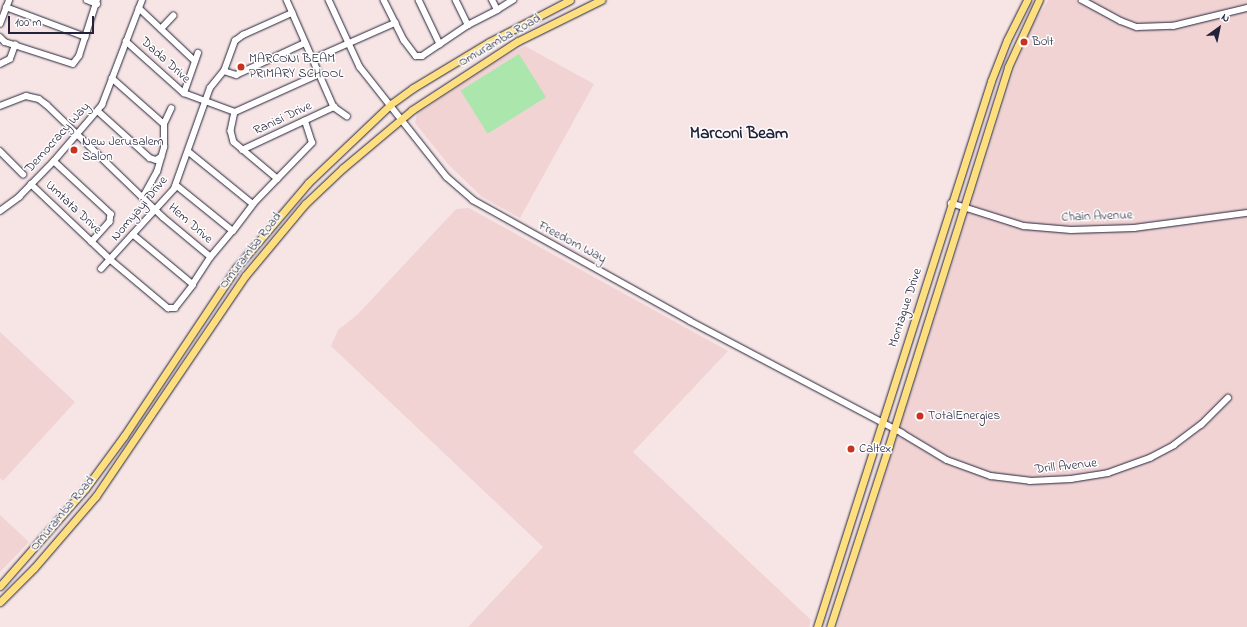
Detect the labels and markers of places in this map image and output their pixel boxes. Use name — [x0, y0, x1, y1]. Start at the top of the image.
place label: Bolt — [1032, 34, 1054, 50]
marker: Bolt — [1019, 37, 1029, 47]
place label: MARCONI BEAM PRIMARY SCHOOL — [249, 52, 343, 83]
marker: MARCONI BEAM PRIMARY SCHOOL — [236, 62, 246, 72]
place label: New Jerusalem Salon — [82, 135, 164, 166]
marker: New Jerusalem Salon — [69, 145, 79, 155]
place label: TotalEnergies — [928, 408, 1000, 424]
marker: TotalEnergies — [915, 411, 925, 421]
place label: Caltex — [859, 441, 891, 457]
marker: Caltex — [846, 444, 856, 454]

